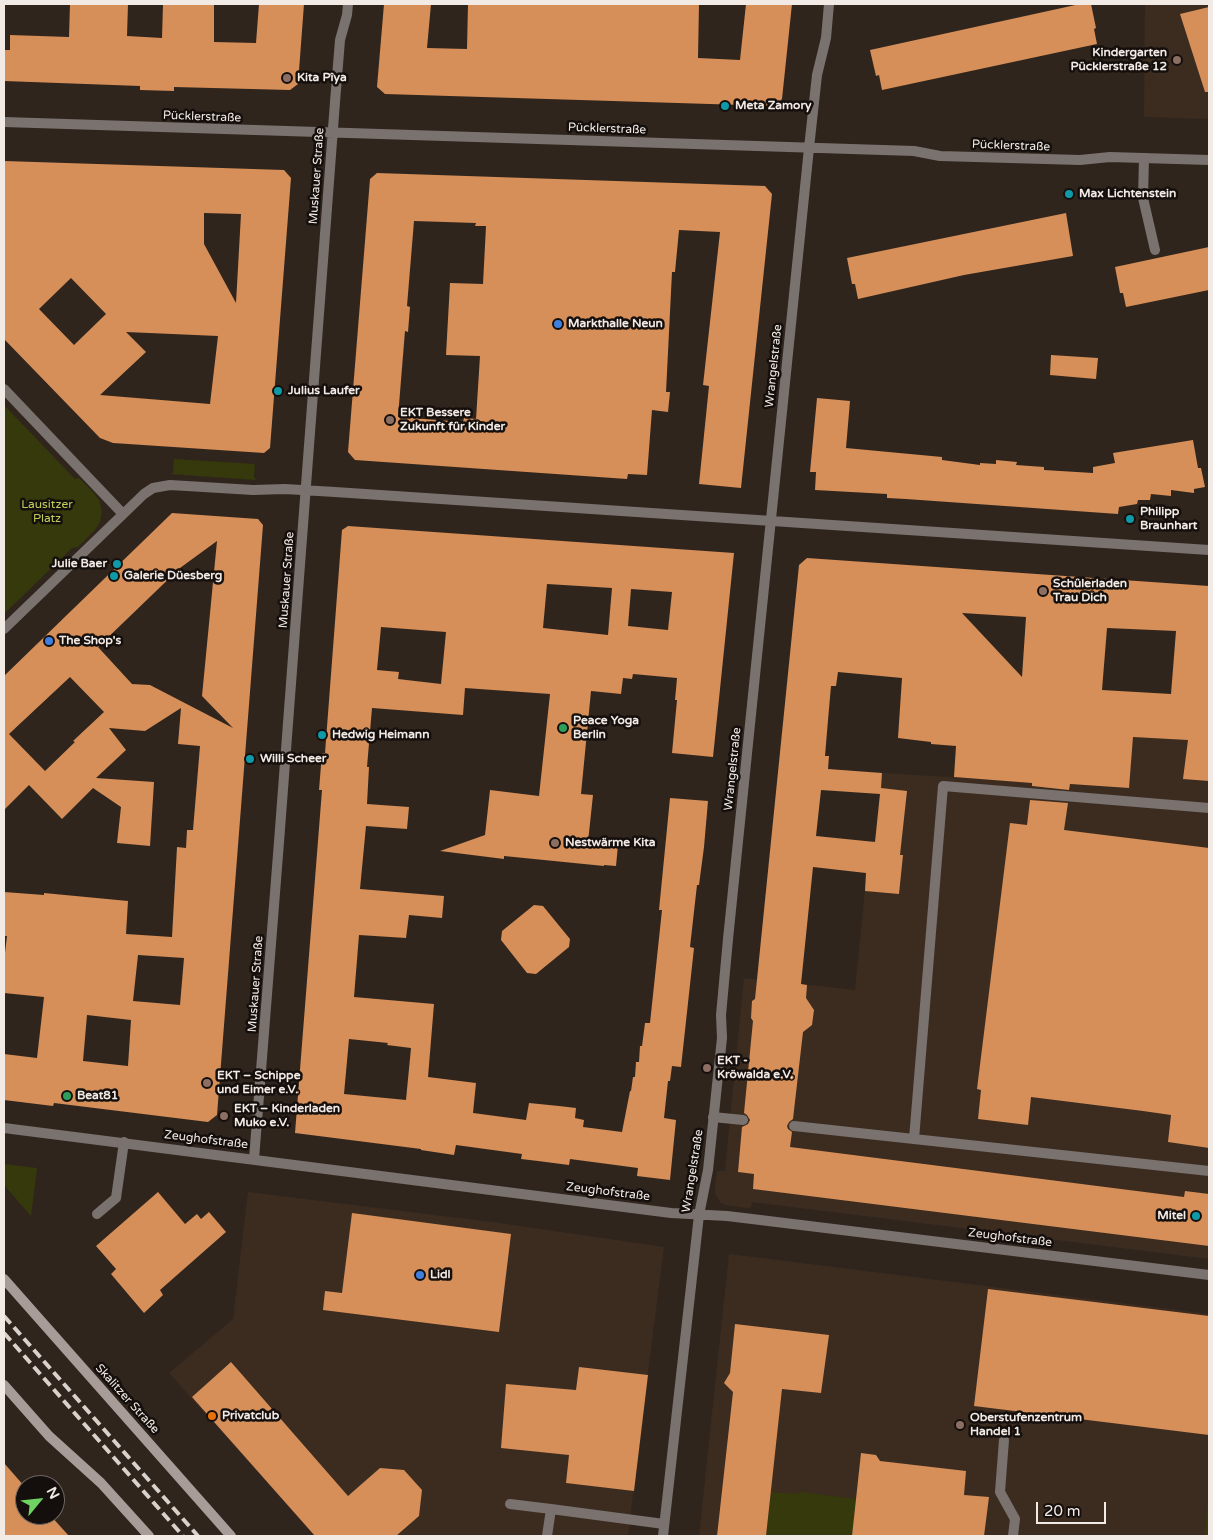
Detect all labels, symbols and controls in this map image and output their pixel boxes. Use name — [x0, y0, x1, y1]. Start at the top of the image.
place label: Kindergarten Pücklerstraße 12 — [1070, 46, 1167, 74]
marker: Kindergarten Pücklerstraße 12 — [1171, 54, 1183, 66]
place label: Kita Pîya — [297, 71, 347, 85]
marker: Kita Pîya — [281, 72, 293, 84]
place label: Meta Zamory — [735, 99, 811, 113]
marker: Meta Zamory — [719, 100, 731, 112]
street label: Pücklerstraße — [163, 108, 241, 126]
street label: Pücklerstraße — [568, 120, 646, 138]
street label: Muskauer Straße — [306, 127, 328, 225]
street label: Pücklerstraße — [972, 137, 1050, 155]
place label: Max Lichtenstein — [1079, 187, 1176, 201]
marker: Max Lichtenstein — [1063, 188, 1075, 200]
place label: Markthalle Neun — [568, 317, 663, 331]
marker: Markthalle Neun — [552, 318, 564, 330]
street label: Wrangelstraße — [762, 324, 786, 408]
place label: Julius Laufer — [288, 384, 360, 398]
marker: Julius Laufer — [272, 385, 284, 397]
place label: EKT Bessere Zukunft für Kinder — [400, 406, 505, 434]
marker: EKT Bessere Zukunft für Kinder — [384, 414, 396, 426]
park label: Lausitzer Platz — [21, 498, 73, 526]
place label: Philipp Braunhart — [1140, 505, 1197, 533]
marker: Philipp Braunhart — [1124, 513, 1136, 525]
street label: Muskauer Straße — [276, 531, 298, 629]
place label: Julie Baer — [52, 557, 107, 571]
marker: Julie Baer — [111, 558, 123, 570]
place label: Galerie Düesberg — [124, 569, 222, 583]
marker: Galerie Düesberg — [108, 570, 120, 582]
place label: Schülerladen Trau Dich — [1053, 577, 1127, 605]
marker: Schülerladen Trau Dich — [1037, 585, 1049, 597]
place label: The Shop's — [59, 634, 121, 648]
marker: The Shop's — [43, 635, 55, 647]
place label: Peace Yoga Berlin — [573, 714, 639, 742]
marker: Peace Yoga Berlin — [557, 722, 569, 734]
street label: Wrangelstraße — [721, 727, 745, 811]
place label: Hedwig Heimann — [332, 728, 429, 742]
marker: Hedwig Heimann — [316, 729, 328, 741]
place label: Willi Scheer — [260, 752, 326, 766]
marker: Willi Scheer — [244, 753, 256, 765]
place label: Nestwärme Kita — [565, 836, 656, 850]
marker: Nestwärme Kita — [549, 837, 561, 849]
street label: Muskauer Straße — [245, 935, 267, 1033]
place label: EKT - Kröwalda e.V. — [717, 1054, 793, 1082]
marker: EKT - Kröwalda e.V. — [701, 1062, 713, 1074]
place label: EKT – Schippe und Eimer e.V. — [217, 1069, 300, 1097]
marker: EKT – Schippe und Eimer e.V. — [201, 1077, 213, 1089]
place label: Beat81 — [77, 1089, 118, 1103]
marker: Beat81 — [61, 1090, 73, 1102]
place label: EKT – Kinderladen Muko e.V. — [234, 1102, 340, 1130]
marker: EKT – Kinderladen Muko e.V. — [218, 1110, 230, 1122]
street label: Zeughofstraße — [163, 1128, 249, 1152]
street label: Wrangelstraße — [679, 1128, 707, 1214]
street label: Zeughofstraße — [565, 1180, 651, 1204]
place label: Mitel — [1157, 1209, 1186, 1223]
marker: Mitel — [1190, 1210, 1202, 1222]
street label: Zeughofstraße — [967, 1226, 1053, 1250]
place label: Lidl — [430, 1268, 450, 1282]
marker: Lidl — [414, 1269, 426, 1281]
street label: Skalitzer Straße — [92, 1361, 162, 1437]
place label: Privatclub — [222, 1409, 279, 1423]
marker: Privatclub — [206, 1410, 218, 1422]
place label: Oberstufenzentrum Handel 1 — [970, 1411, 1082, 1439]
marker: Oberstufenzentrum Handel 1 — [954, 1419, 966, 1431]
north arrow — [15, 1475, 65, 1525]
text: N — [43, 1484, 63, 1502]
scale bar — [1038, 1492, 1108, 1524]
text: 20 m — [1044, 1502, 1081, 1520]

